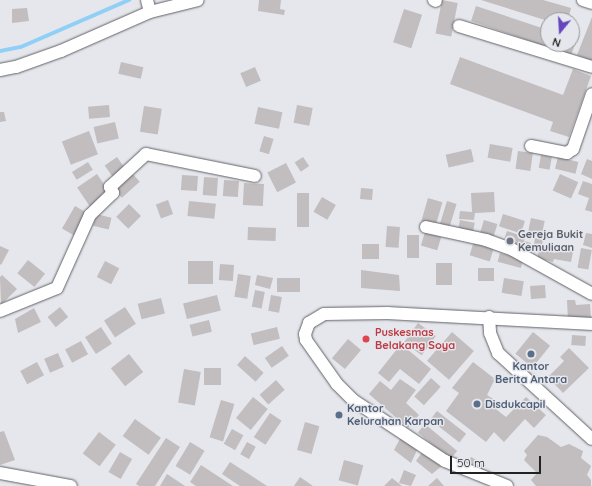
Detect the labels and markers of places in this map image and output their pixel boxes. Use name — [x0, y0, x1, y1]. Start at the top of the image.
place label: Gereja Bukit Kemuliaan — [518, 228, 583, 254]
marker: Gereja Bukit Kemuliaan — [505, 236, 515, 246]
place label: Puskesmas Belakang Soya — [375, 326, 455, 352]
marker: Puskesmas Belakang Soya — [360, 333, 372, 345]
marker: Kantor Berita Antara — [526, 349, 536, 359]
place label: Kantor Berita Antara — [495, 360, 567, 386]
place label: Disdukcapil — [485, 397, 545, 411]
marker: Disdukcapil — [472, 399, 482, 409]
place label: Kantor Kelurahan Karpan — [347, 402, 444, 428]
marker: Kantor Kelurahan Karpan — [334, 410, 344, 420]

